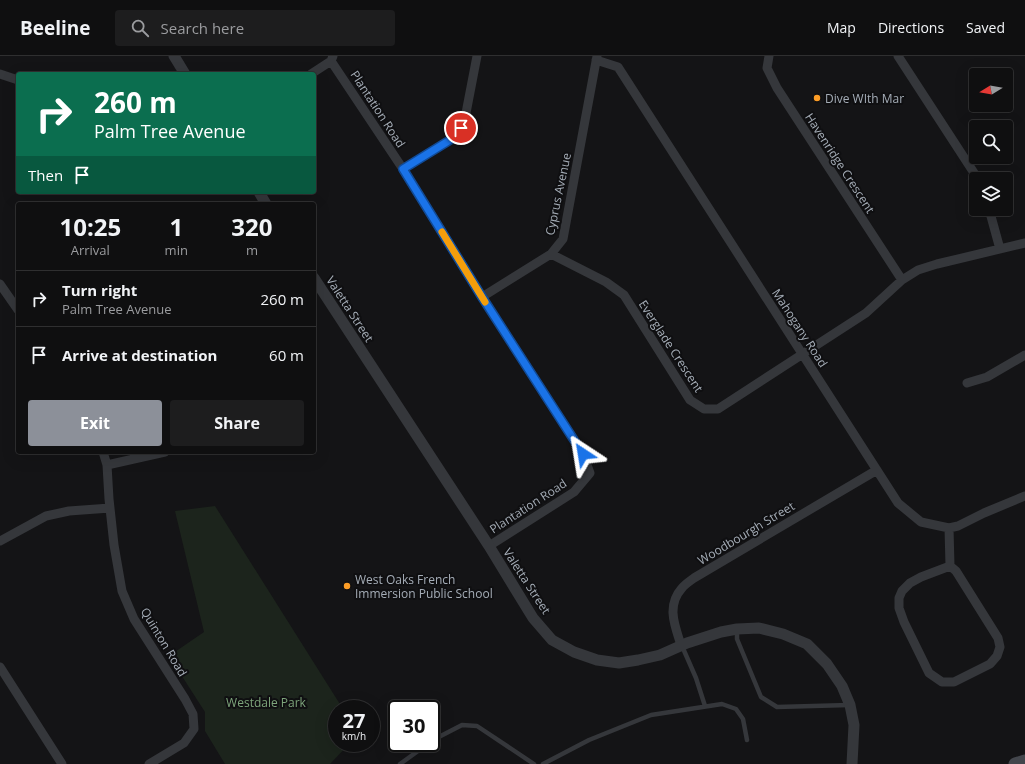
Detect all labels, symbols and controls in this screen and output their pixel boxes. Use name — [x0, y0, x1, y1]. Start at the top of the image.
search box — [115, 10, 395, 46]
text: Beeline — [20, 15, 91, 41]
icon: search — [129, 17, 151, 39]
text: Search here — [161, 18, 244, 38]
text: Map — [827, 18, 856, 37]
text: Directions — [878, 18, 944, 37]
text: Saved — [966, 18, 1005, 37]
street label: Plantation Road — [347, 67, 409, 151]
north arrow — [969, 68, 1013, 112]
map controls — [969, 68, 1013, 216]
text: 260 m — [94, 83, 177, 121]
icon: right — [28, 88, 80, 140]
place label: Dive WIth Mar — [825, 90, 904, 107]
marker: Dive WIth Mar — [812, 93, 822, 103]
street label: Havenridge Crescent — [801, 110, 879, 216]
pin — [444, 111, 478, 145]
icon: arrive — [450, 117, 472, 139]
text: Palm Tree Avenue — [94, 119, 246, 143]
button: search — [969, 120, 1013, 164]
street label: Cyprus Avenue — [541, 151, 575, 237]
icon: arrive — [71, 164, 93, 186]
text: Then — [28, 165, 63, 185]
button: layers — [969, 172, 1013, 216]
text: 10:25 — [59, 210, 121, 243]
text: 1 — [169, 210, 183, 243]
text: 320 — [231, 210, 273, 243]
text: Arrival — [71, 241, 110, 259]
text: min — [165, 241, 188, 259]
text: m — [246, 241, 258, 259]
street label: Valetta Street — [322, 273, 378, 345]
text: Turn right — [62, 280, 137, 300]
street label: Mahogany Road — [768, 285, 832, 371]
icon: right — [28, 288, 50, 310]
text: 260 m — [260, 289, 304, 309]
street label: Everglade Crescent — [635, 297, 707, 395]
text: Palm Tree Avenue — [62, 300, 171, 318]
icon: arrive — [28, 344, 50, 366]
text: Arrive at destination — [62, 345, 217, 365]
text: 60 m — [269, 345, 304, 365]
button: Exit — [28, 400, 162, 446]
button: Share — [170, 400, 304, 446]
position arrow — [562, 433, 604, 475]
street label: Plantation Road — [486, 475, 570, 537]
street label: Woodbourgh Street — [694, 497, 798, 569]
street label: Valetta Street — [499, 545, 555, 617]
place label: West Oaks French Immersion Public School — [355, 571, 493, 602]
marker: West Oaks French Immersion Public School — [342, 581, 352, 591]
street label: Quinton Road — [137, 604, 191, 680]
park label: Westdale Park — [226, 694, 307, 711]
speed limit sign: 30 — [388, 700, 440, 752]
text: 27 — [343, 707, 365, 734]
text: km/h — [342, 729, 366, 743]

